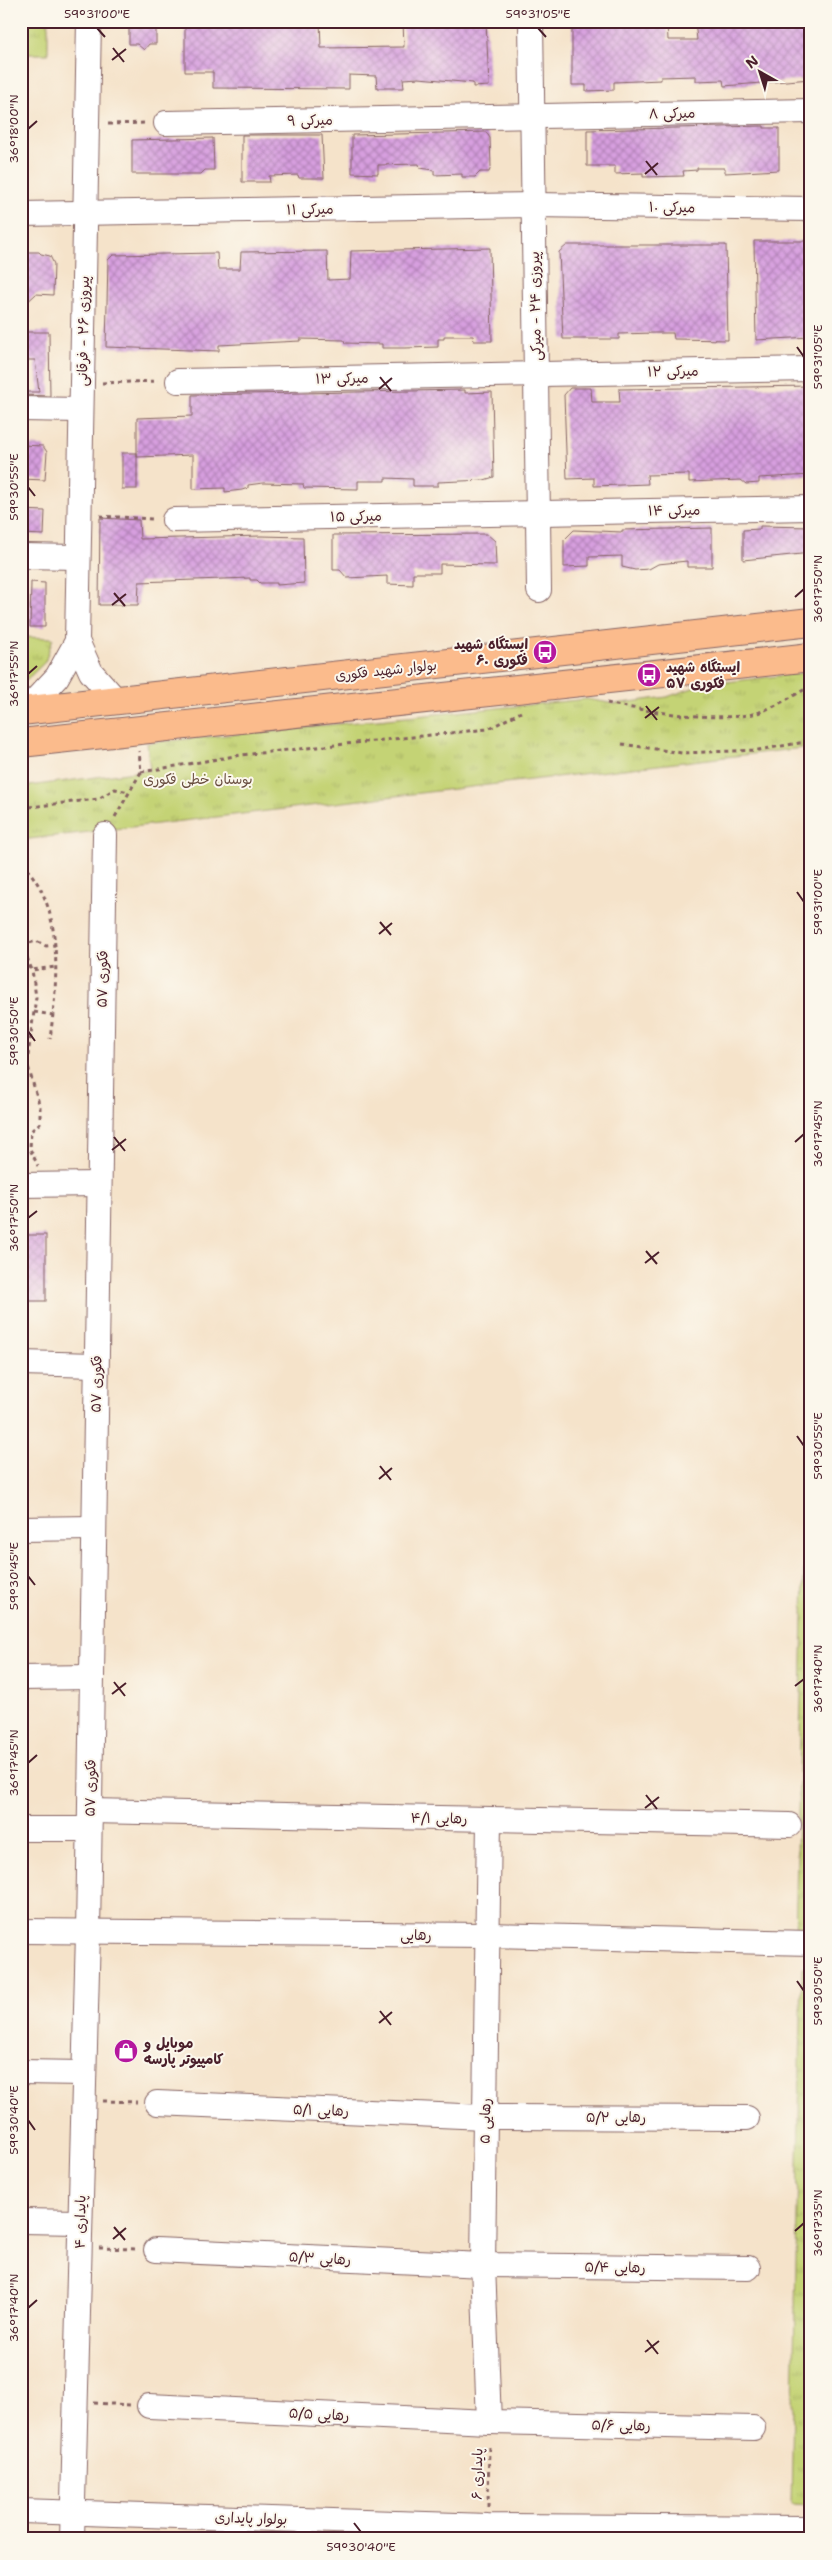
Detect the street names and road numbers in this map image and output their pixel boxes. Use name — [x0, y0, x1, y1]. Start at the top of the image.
street label: میرکی ۸ — [649, 104, 695, 122]
street label: میرکی ۹ — [287, 111, 333, 129]
street label: میرکی ۱۰ — [649, 198, 695, 216]
street label: میرکی ۱۱ — [286, 200, 334, 218]
street label: پیروزی ۲۴ - میرکی — [525, 251, 546, 361]
street label: پیروزی ۲۶ - فرقانی — [73, 276, 94, 386]
street label: میرکی ۱۲ — [647, 362, 699, 380]
street label: میرکی ۱۳ — [315, 369, 369, 387]
street label: میرکی ۱۴ — [648, 501, 700, 519]
street label: میرکی ۱۵ — [330, 507, 382, 525]
street label: بولوار شهید فکوری — [334, 656, 438, 685]
street label: فکوری ۵۷ — [92, 950, 112, 1008]
street label: فکوری ۵۷ — [86, 1355, 106, 1413]
street label: فکوری ۵۷ — [80, 1759, 100, 1817]
street label: رهایی ۴/۱ — [410, 1809, 468, 1827]
street label: رهایی — [400, 1926, 432, 1944]
street label: رهایی ۵ — [476, 2098, 494, 2144]
street label: رهایی ۵/۱ — [293, 2100, 349, 2120]
street label: رهایی ۵/۲ — [586, 2108, 646, 2126]
street label: پایداری ۴ — [71, 2195, 90, 2249]
street label: رهایی ۵/۳ — [288, 2247, 352, 2269]
street label: رهایی ۵/۴ — [584, 2257, 646, 2277]
street label: رهایی ۵/۵ — [288, 2403, 350, 2425]
street label: رهایی ۵/۶ — [591, 2415, 651, 2435]
street label: پایداری ۶ — [468, 2448, 487, 2500]
street label: بولوار پایداری — [214, 2508, 288, 2529]

